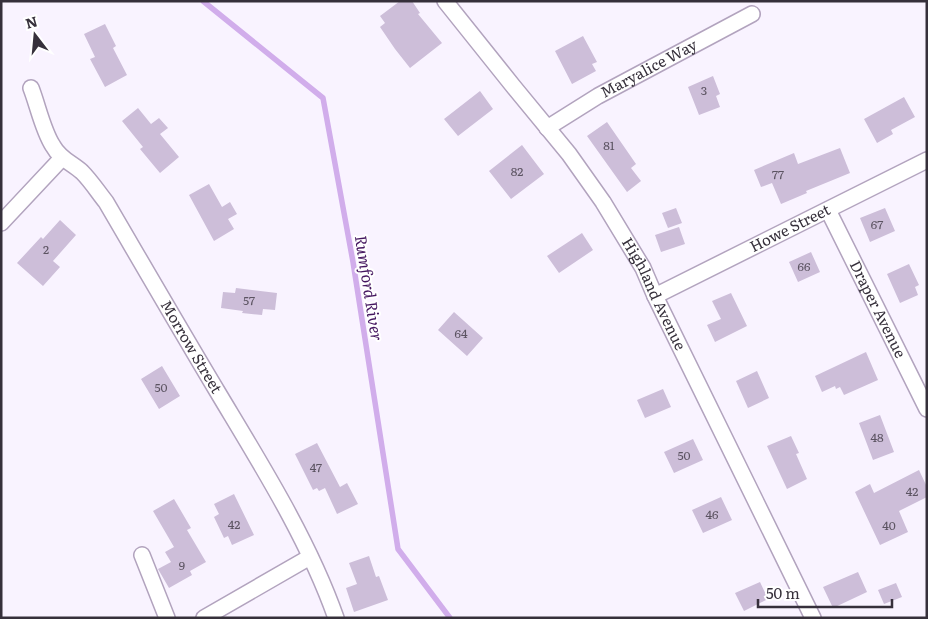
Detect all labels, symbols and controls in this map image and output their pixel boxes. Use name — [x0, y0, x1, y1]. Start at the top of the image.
north arrow — [10, 10, 60, 60]
text: N — [23, 10, 40, 33]
street label: Maryalice Way — [596, 32, 701, 103]
house number: 3 — [701, 81, 707, 99]
house number: 81 — [603, 136, 615, 154]
house number: 82 — [511, 162, 523, 180]
house number: 77 — [772, 165, 784, 183]
street label: Howe Street — [745, 197, 834, 257]
house number: 67 — [871, 215, 883, 233]
street label: Highland Avenue — [617, 232, 693, 354]
water label: Rumford River — [350, 233, 390, 342]
house number: 2 — [43, 240, 49, 258]
street label: Draper Avenue — [845, 256, 913, 362]
house number: 66 — [798, 257, 811, 275]
house number: 57 — [243, 291, 255, 309]
street label: Morrow Street — [156, 295, 229, 397]
house number: 64 — [454, 324, 468, 342]
house number: 50 — [154, 378, 168, 396]
house number: 48 — [870, 428, 884, 446]
house number: 50 — [677, 446, 691, 464]
house number: 47 — [310, 458, 322, 476]
house number: 42 — [906, 482, 918, 500]
house number: 46 — [705, 505, 719, 523]
house number: 42 — [228, 515, 240, 533]
house number: 40 — [882, 516, 896, 534]
house number: 9 — [179, 556, 185, 574]
scale bar — [758, 576, 892, 608]
text: 50 m — [766, 581, 800, 604]

